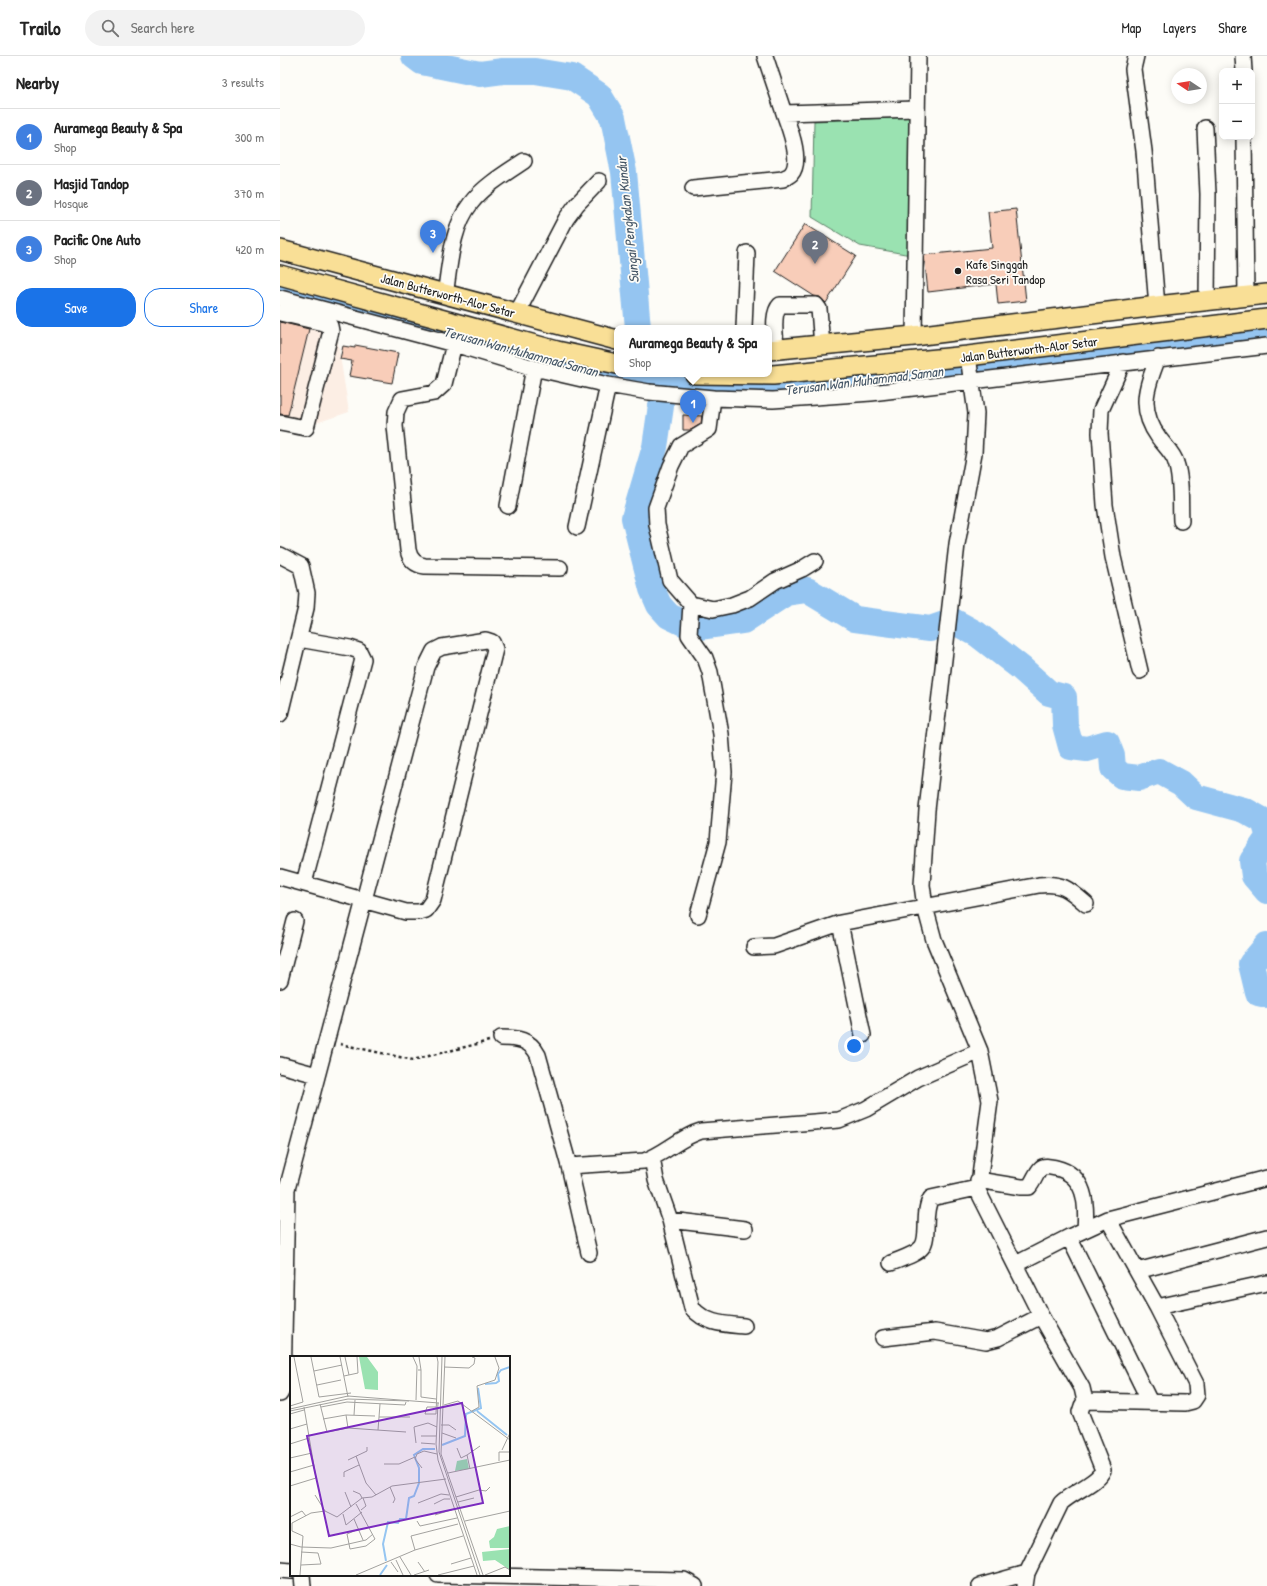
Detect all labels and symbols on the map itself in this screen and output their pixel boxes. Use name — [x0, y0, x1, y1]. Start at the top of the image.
north arrow — [1171, 68, 1207, 104]
water label: Sungai Pengkalan Kundur — [611, 154, 644, 284]
pin: 3 — [420, 220, 446, 253]
pin: 2 — [802, 231, 828, 264]
place label: Kafe Singgah Rasa Seri Tandop — [966, 255, 1046, 288]
marker: Kafe Singgah Rasa Seri Tandop — [953, 266, 963, 276]
street label: Jalan Butterworth-Alor Setar — [379, 268, 517, 322]
water label: Terusan Wan Muhammad Saman — [442, 321, 602, 381]
street label: Jalan Butterworth-Alor Setar — [959, 332, 1099, 366]
water label: Terusan Wan Muhammad Saman — [784, 361, 946, 399]
pin: 1 — [680, 390, 706, 423]
your location — [844, 1036, 864, 1056]
inset map — [290, 1356, 510, 1576]

